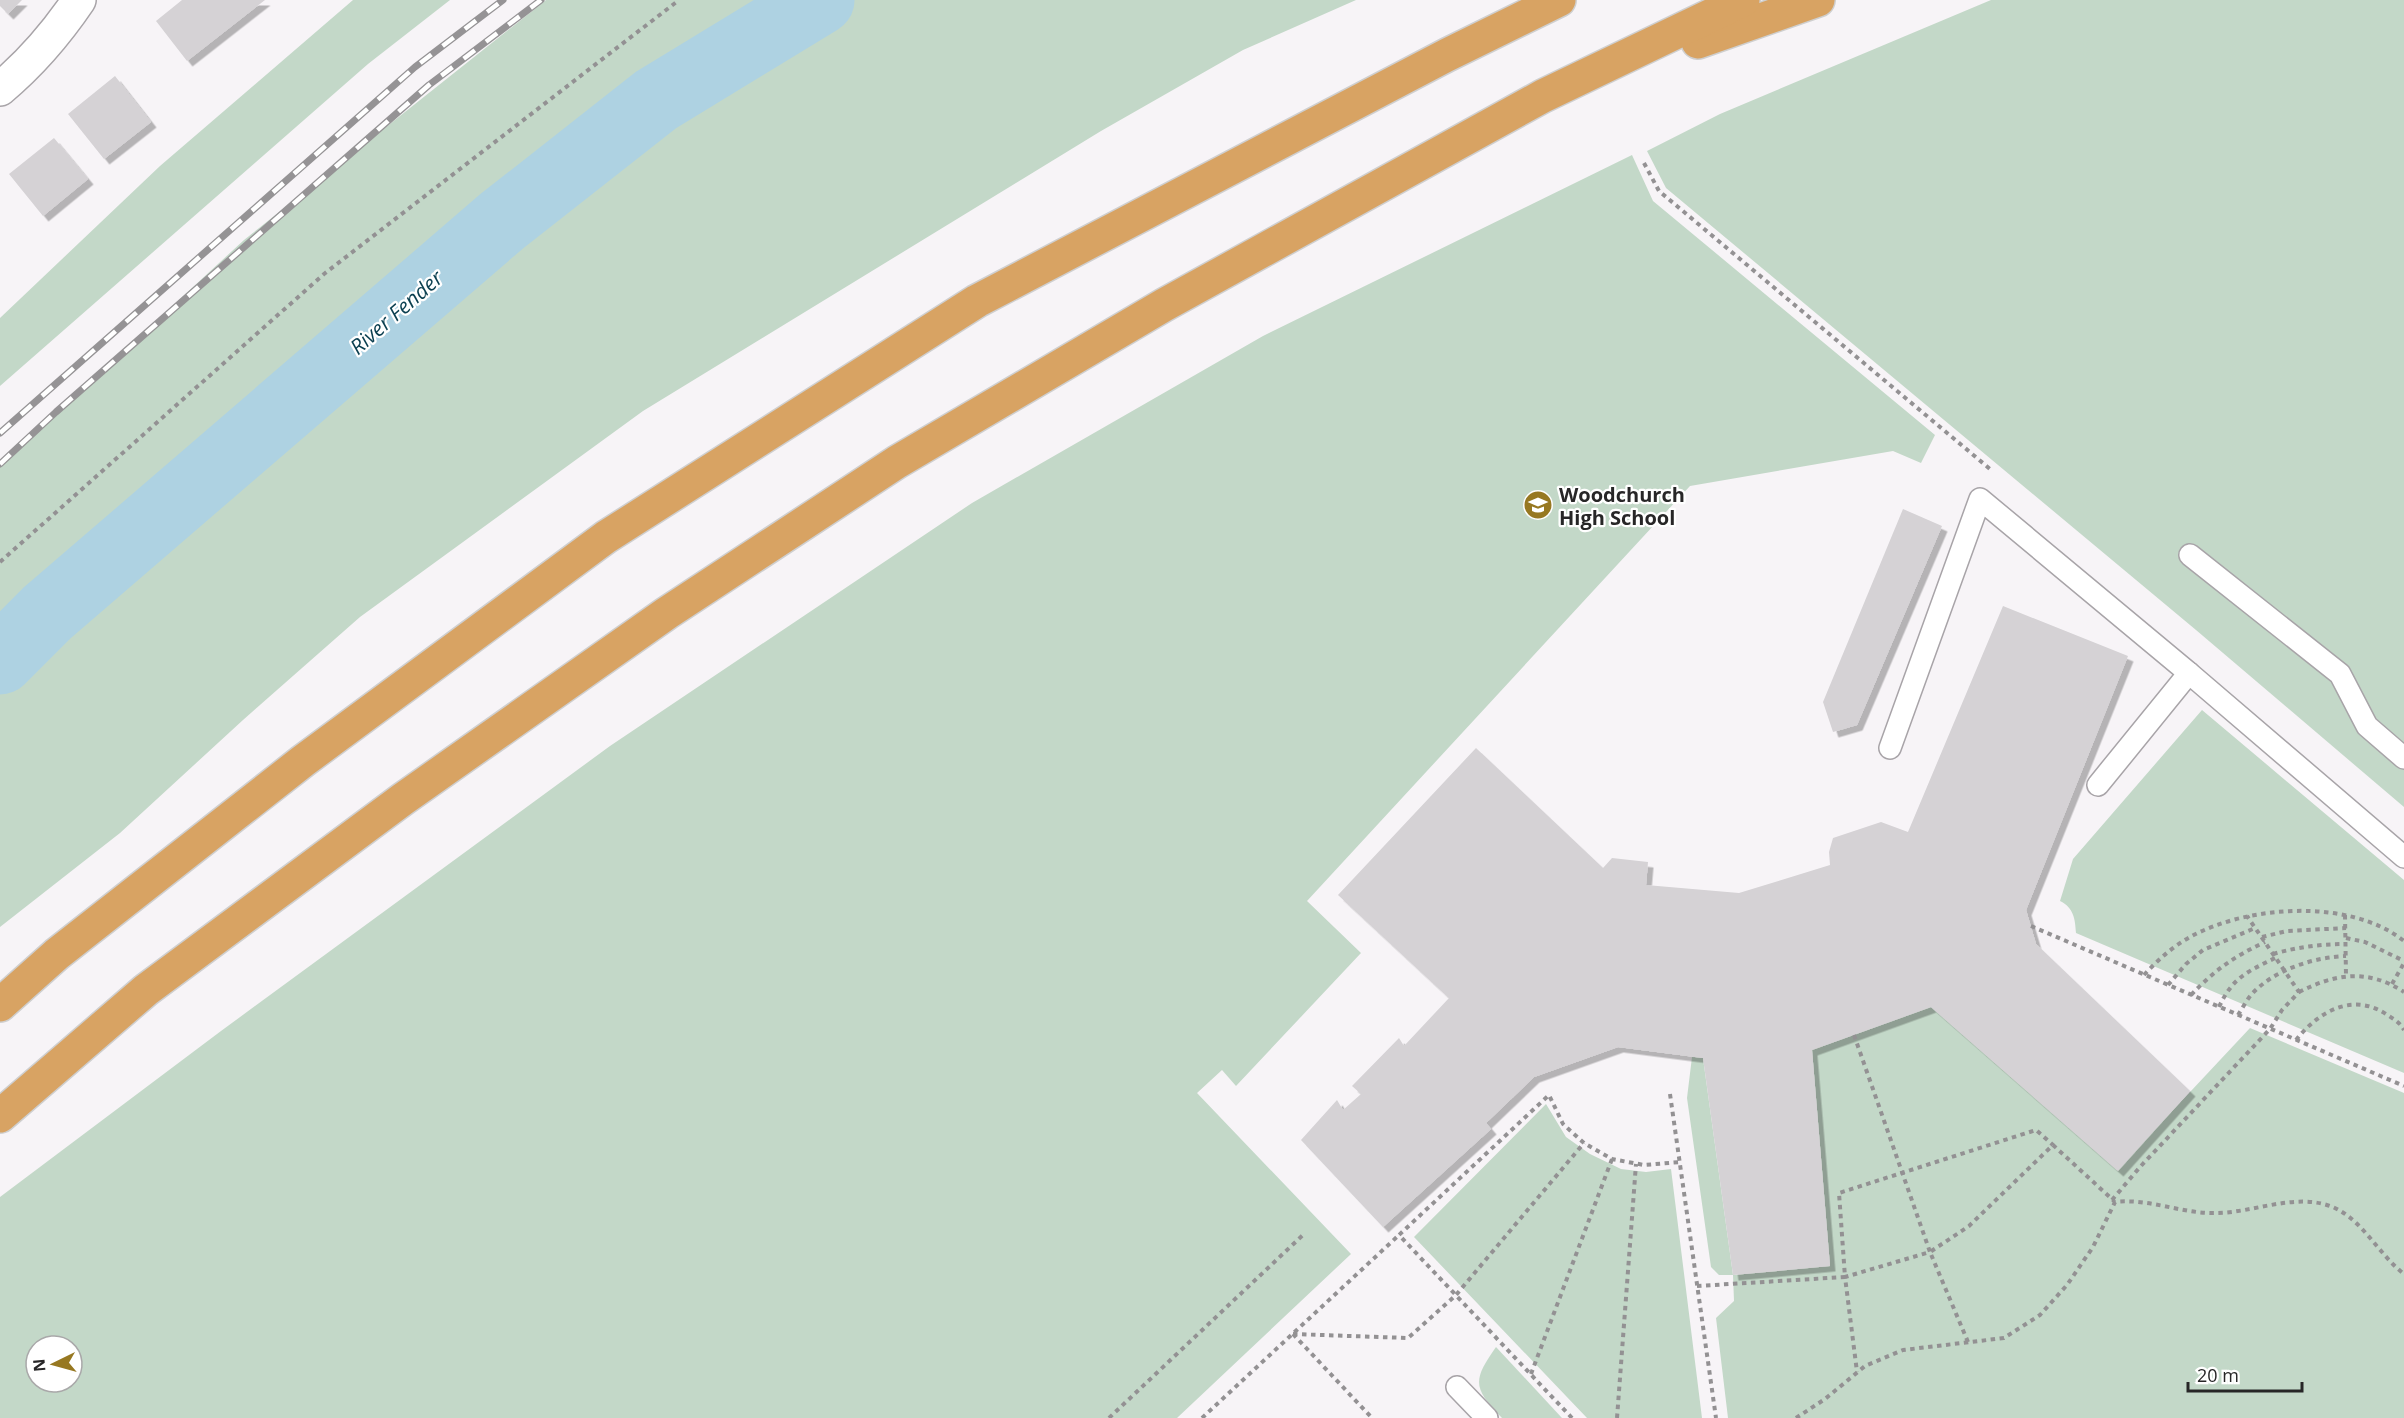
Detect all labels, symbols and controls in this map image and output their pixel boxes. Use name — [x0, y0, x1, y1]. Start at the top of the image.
water label: River Fender — [344, 263, 449, 360]
place label: Woodchurch High School — [1559, 481, 1685, 531]
school or university icon: Woodchurch High School — [1522, 489, 1554, 521]
north arrow — [24, 1334, 84, 1394]
scale bar — [2188, 1355, 2302, 1393]
text: N — [28, 1358, 51, 1373]
text: 20 m — [2197, 1363, 2239, 1387]

